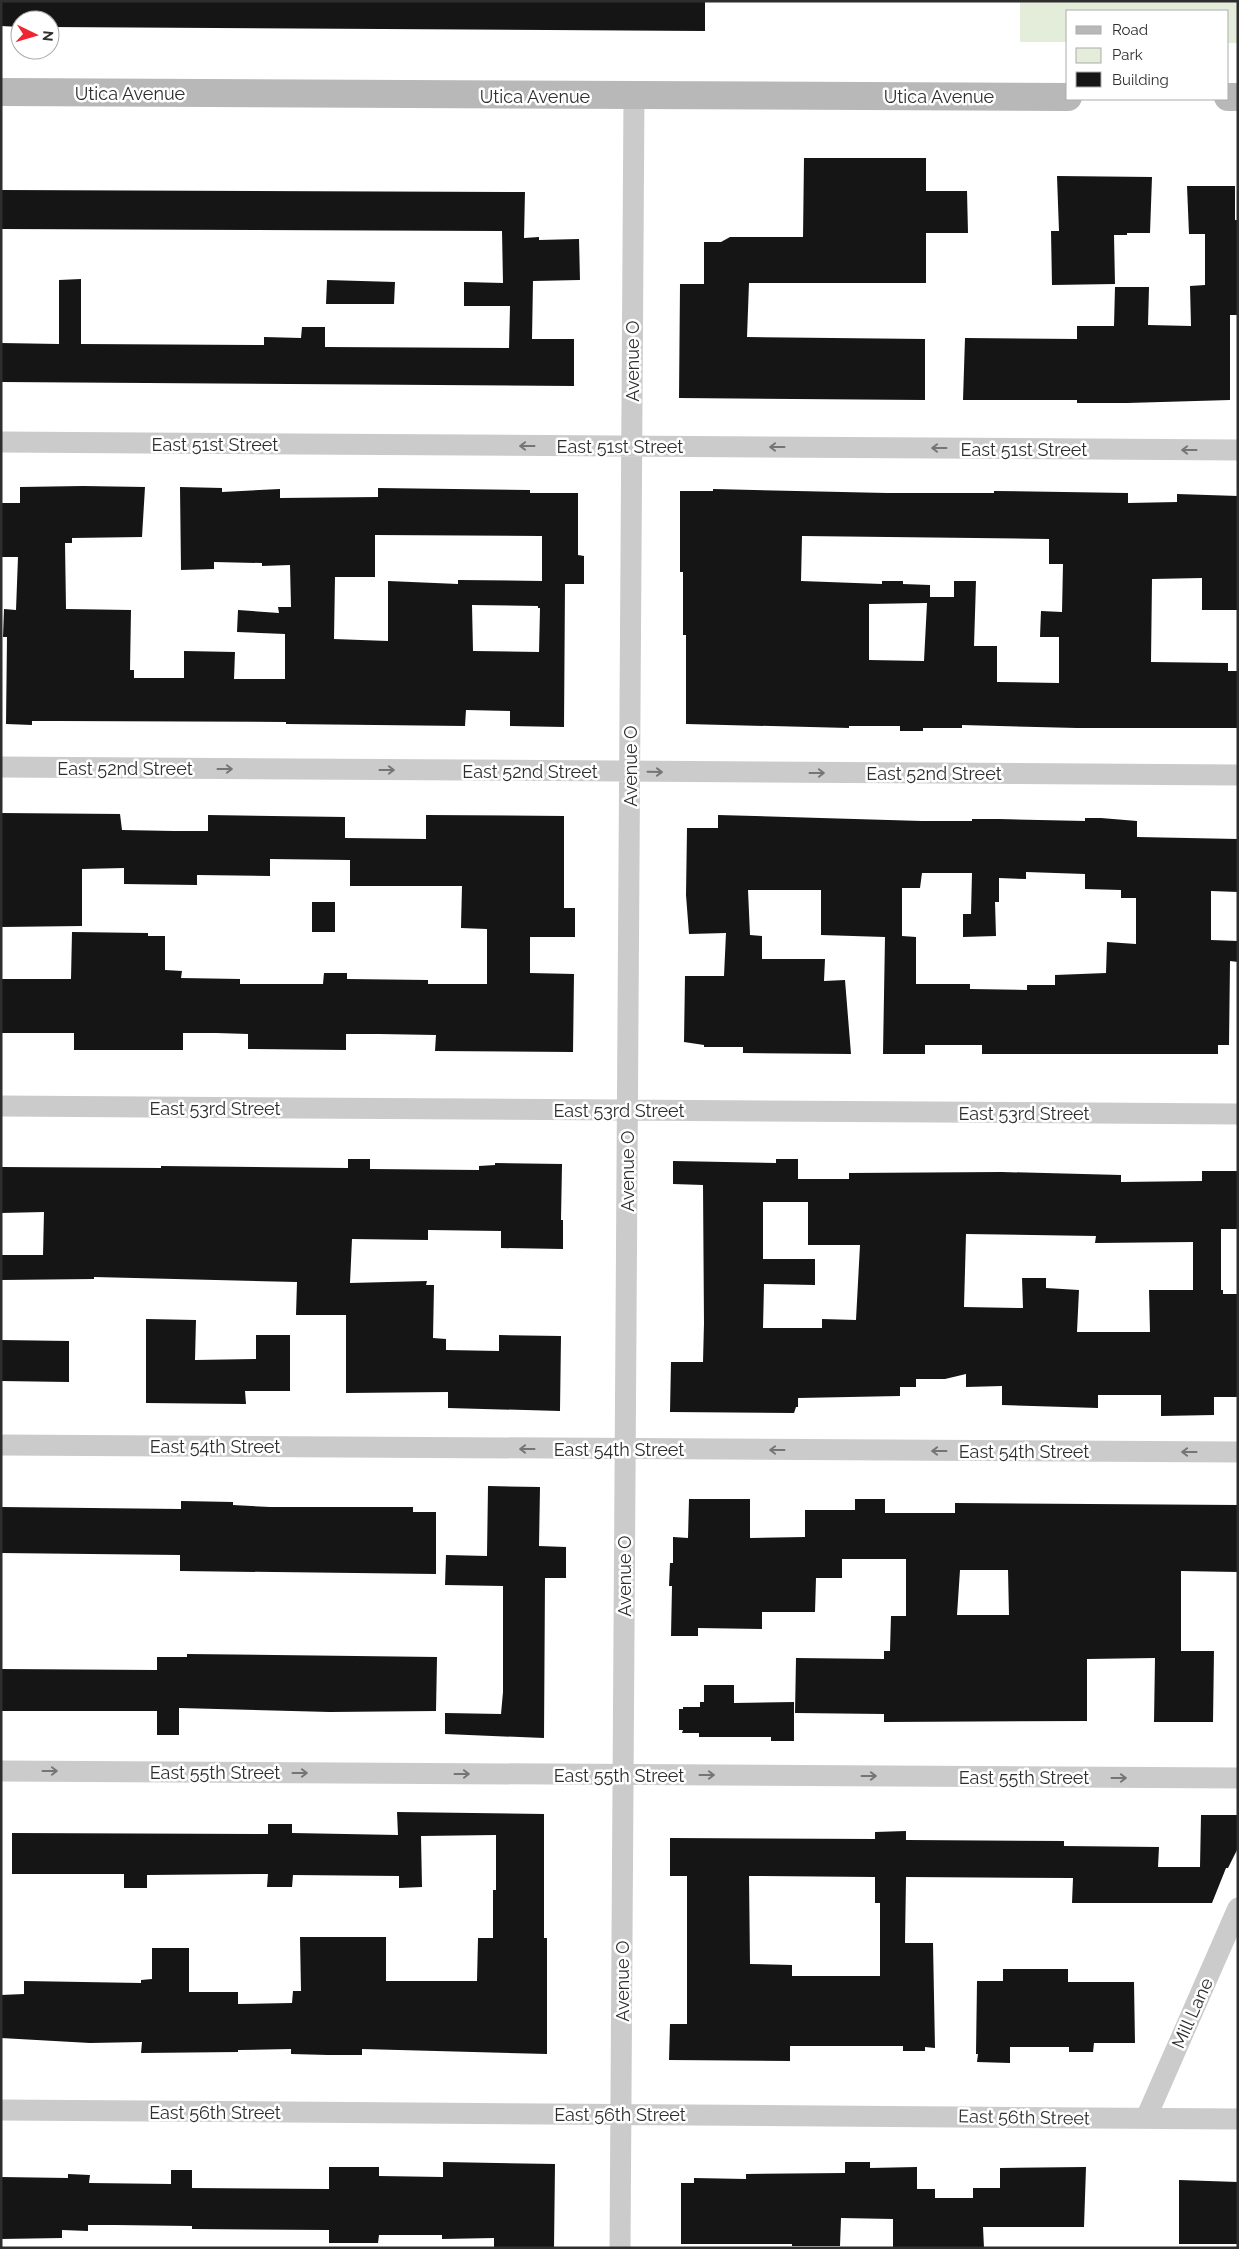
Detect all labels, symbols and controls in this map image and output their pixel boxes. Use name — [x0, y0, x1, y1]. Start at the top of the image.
north arrow — [10, 10, 60, 60]
legend — [1066, 10, 1229, 100]
text: Road — [1112, 21, 1148, 39]
text: N — [40, 30, 56, 42]
text: Park — [1112, 46, 1143, 64]
text: Building — [1112, 71, 1169, 89]
street label: Utica Avenue — [75, 83, 186, 104]
street label: Utica Avenue — [480, 86, 591, 107]
street label: Utica Avenue — [884, 86, 995, 107]
street label: Avenue O — [622, 320, 643, 402]
street label: East 51st Street — [152, 434, 278, 455]
street label: East 51st Street — [557, 436, 683, 457]
street label: East 51st Street — [961, 439, 1087, 460]
one-way arrow — [519, 441, 535, 451]
one-way arrow — [769, 442, 785, 452]
one-way arrow — [931, 443, 948, 453]
one-way arrow — [1181, 445, 1198, 455]
street label: Avenue O — [620, 725, 641, 807]
street label: East 52nd Street — [57, 758, 193, 779]
street label: East 52nd Street — [462, 761, 598, 782]
street label: East 52nd Street — [866, 763, 1002, 784]
one-way arrow — [216, 764, 233, 774]
one-way arrow — [379, 765, 395, 775]
one-way arrow — [647, 767, 663, 776]
one-way arrow — [809, 768, 825, 778]
street label: East 53rd Street — [149, 1098, 281, 1119]
street label: East 53rd Street — [553, 1100, 685, 1121]
street label: East 53rd Street — [958, 1103, 1090, 1124]
street label: Avenue O — [617, 1130, 638, 1212]
street label: East 54th Street — [150, 1436, 280, 1457]
street label: East 54th Street — [554, 1439, 684, 1460]
street label: East 54th Street — [959, 1441, 1089, 1462]
one-way arrow — [519, 1444, 535, 1453]
one-way arrow — [769, 1445, 785, 1455]
one-way arrow — [931, 1446, 948, 1456]
one-way arrow — [1181, 1447, 1198, 1457]
street label: Avenue O — [614, 1535, 635, 1617]
street label: East 55th Street — [150, 1762, 280, 1783]
street label: East 55th Street — [554, 1765, 684, 1786]
one-way arrow — [42, 1766, 58, 1776]
street label: East 55th Street — [959, 1767, 1089, 1788]
one-way arrow — [292, 1768, 308, 1777]
one-way arrow — [454, 1769, 470, 1779]
one-way arrow — [698, 1770, 715, 1780]
one-way arrow — [861, 1771, 877, 1781]
one-way arrow — [1111, 1773, 1127, 1782]
street label: Avenue O — [612, 1940, 633, 2022]
street label: Mill Lane — [1167, 1974, 1217, 2051]
street label: East 56th Street — [149, 2102, 281, 2123]
street label: East 56th Street — [554, 2104, 686, 2125]
street label: East 56th Street — [958, 2105, 1090, 2129]

